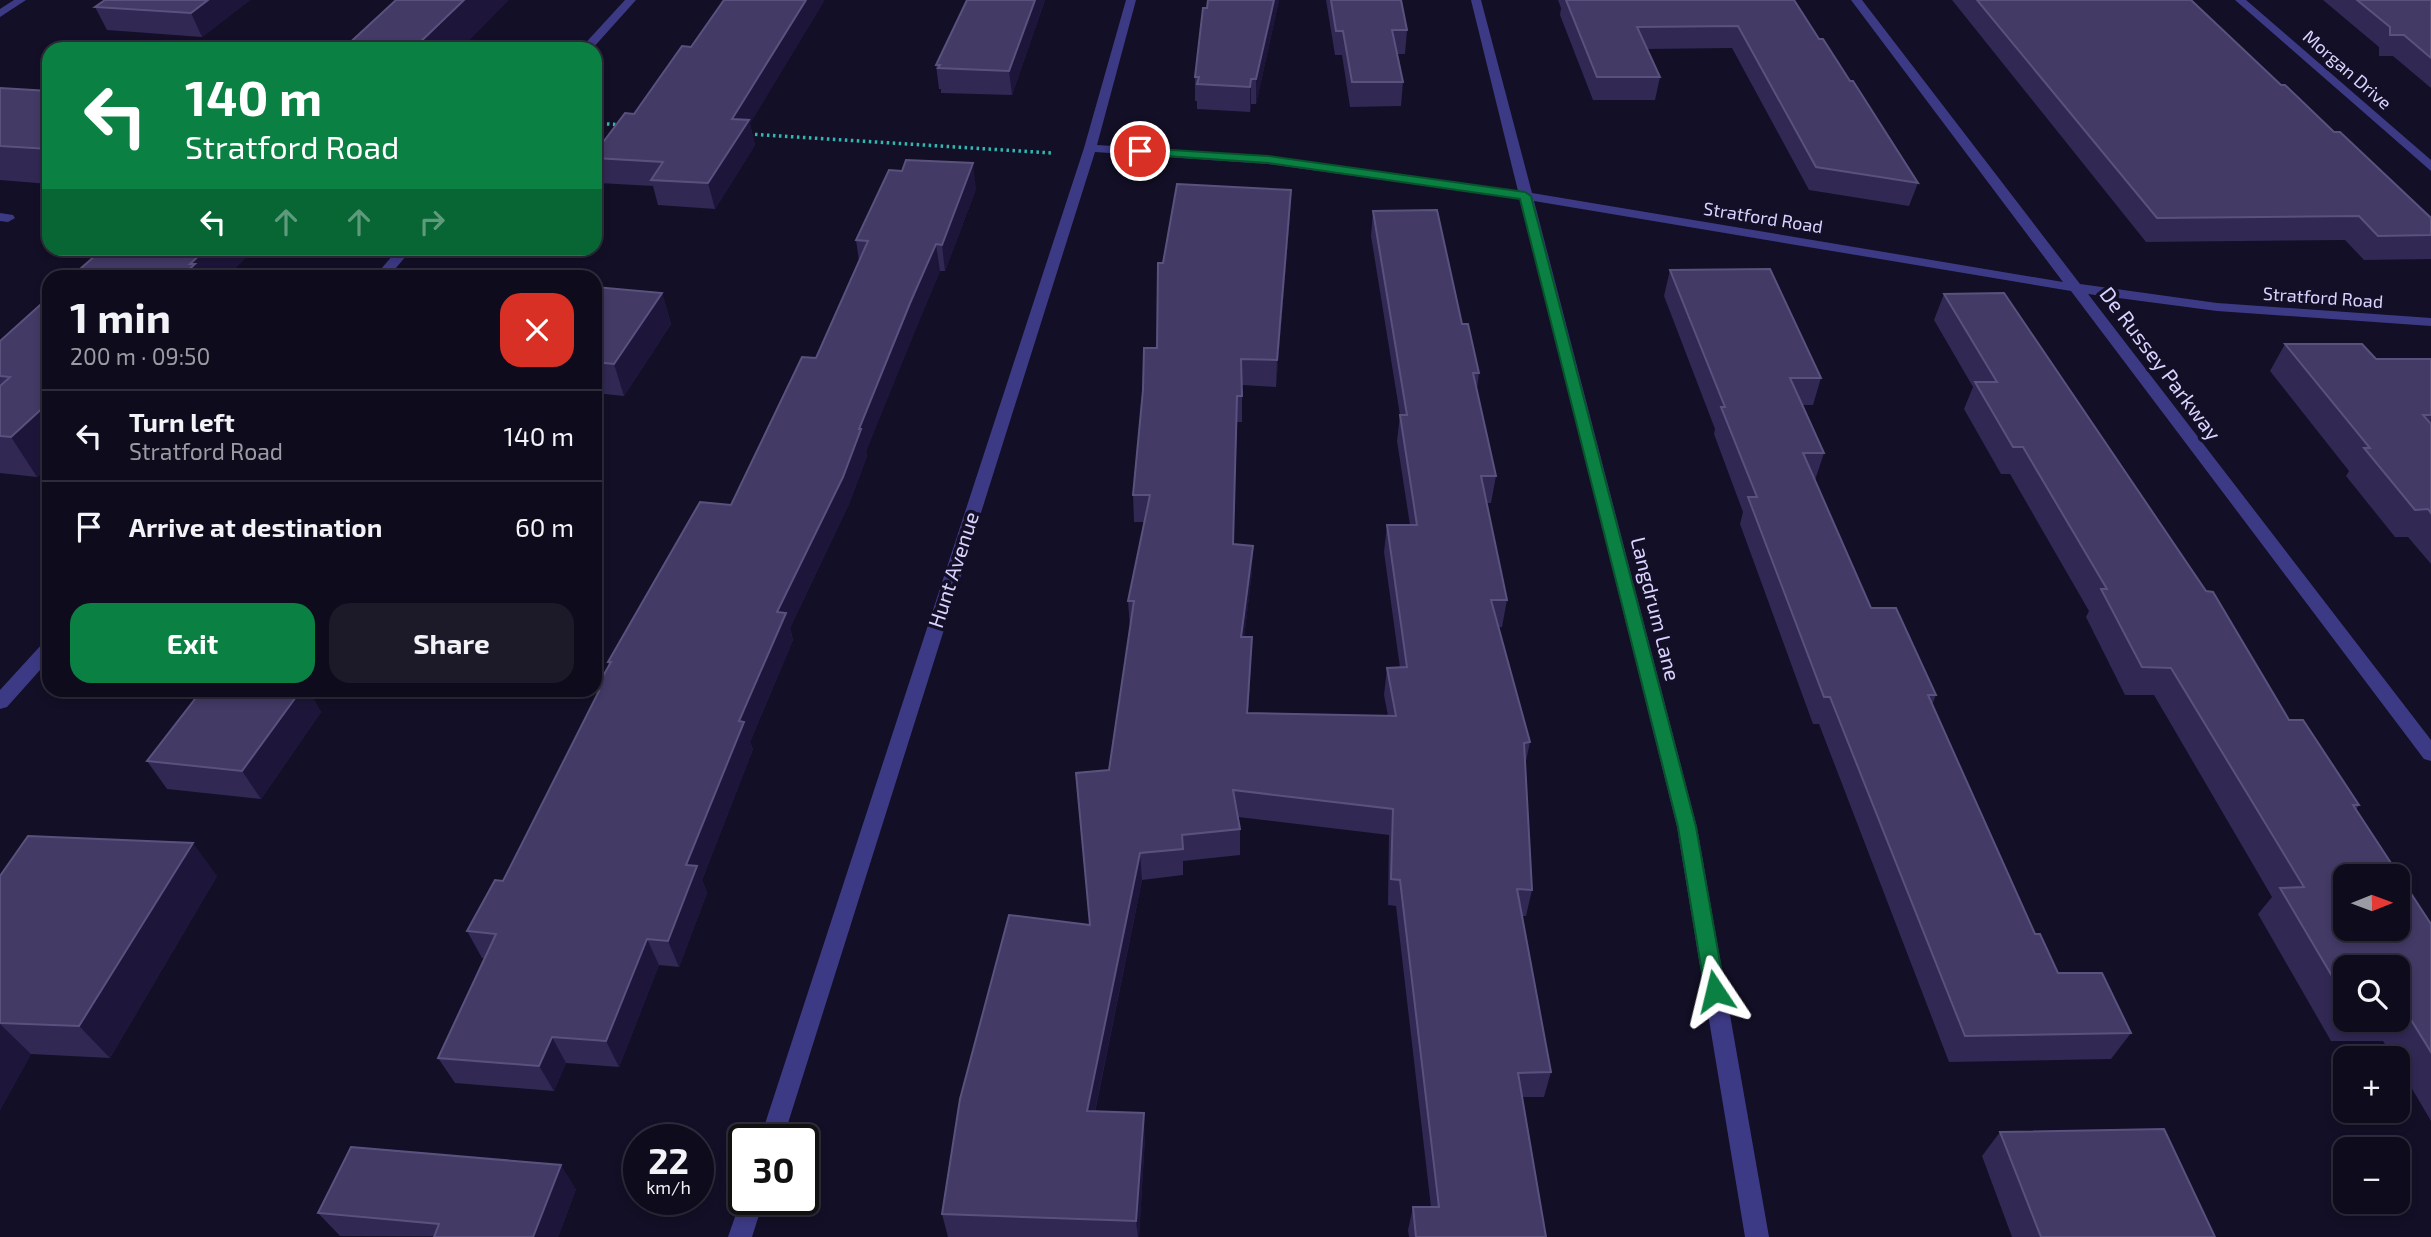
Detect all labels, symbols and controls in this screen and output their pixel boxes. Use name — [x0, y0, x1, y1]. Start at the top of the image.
street label: Morgan Drive — [2299, 25, 2396, 114]
text: 140 m — [185, 67, 322, 126]
icon: left — [70, 70, 161, 161]
pin — [1110, 121, 1170, 181]
text: Stratford Road — [185, 127, 399, 165]
icon: arrive — [1121, 132, 1159, 170]
street label: Stratford Road — [1702, 197, 1824, 237]
icon: left — [194, 203, 232, 241]
icon: ahead — [267, 203, 305, 241]
icon: ahead — [340, 203, 378, 241]
icon: right — [413, 203, 451, 241]
street label: De Russey Parkway — [2095, 281, 2227, 445]
street label: Stratford Road — [2262, 282, 2384, 312]
text: 1 min — [70, 291, 171, 341]
button: close — [500, 293, 574, 367]
text: 200 m · 09:50 — [70, 342, 210, 370]
text: Turn left — [129, 406, 235, 437]
icon: left — [70, 417, 108, 455]
text: 140 m — [503, 420, 574, 451]
text: Stratford Road — [129, 437, 283, 465]
icon: arrive — [70, 508, 108, 546]
street label: Hunt Avenue — [922, 508, 983, 631]
text: Arrive at destination — [129, 511, 382, 542]
text: 60 m — [515, 511, 574, 542]
street label: Langdrum Lane — [1626, 534, 1686, 683]
button: Exit — [70, 603, 315, 683]
button: Share — [329, 603, 574, 683]
north arrow — [2333, 864, 2410, 942]
map controls — [2333, 864, 2410, 1214]
position arrow — [1678, 954, 1752, 1028]
button: search — [2333, 955, 2410, 1032]
button: + — [2333, 1046, 2410, 1123]
speed limit sign: 30 — [728, 1124, 819, 1215]
button: − — [2333, 1137, 2410, 1214]
text: 22 — [648, 1139, 689, 1181]
text: km/h — [646, 1176, 691, 1198]

